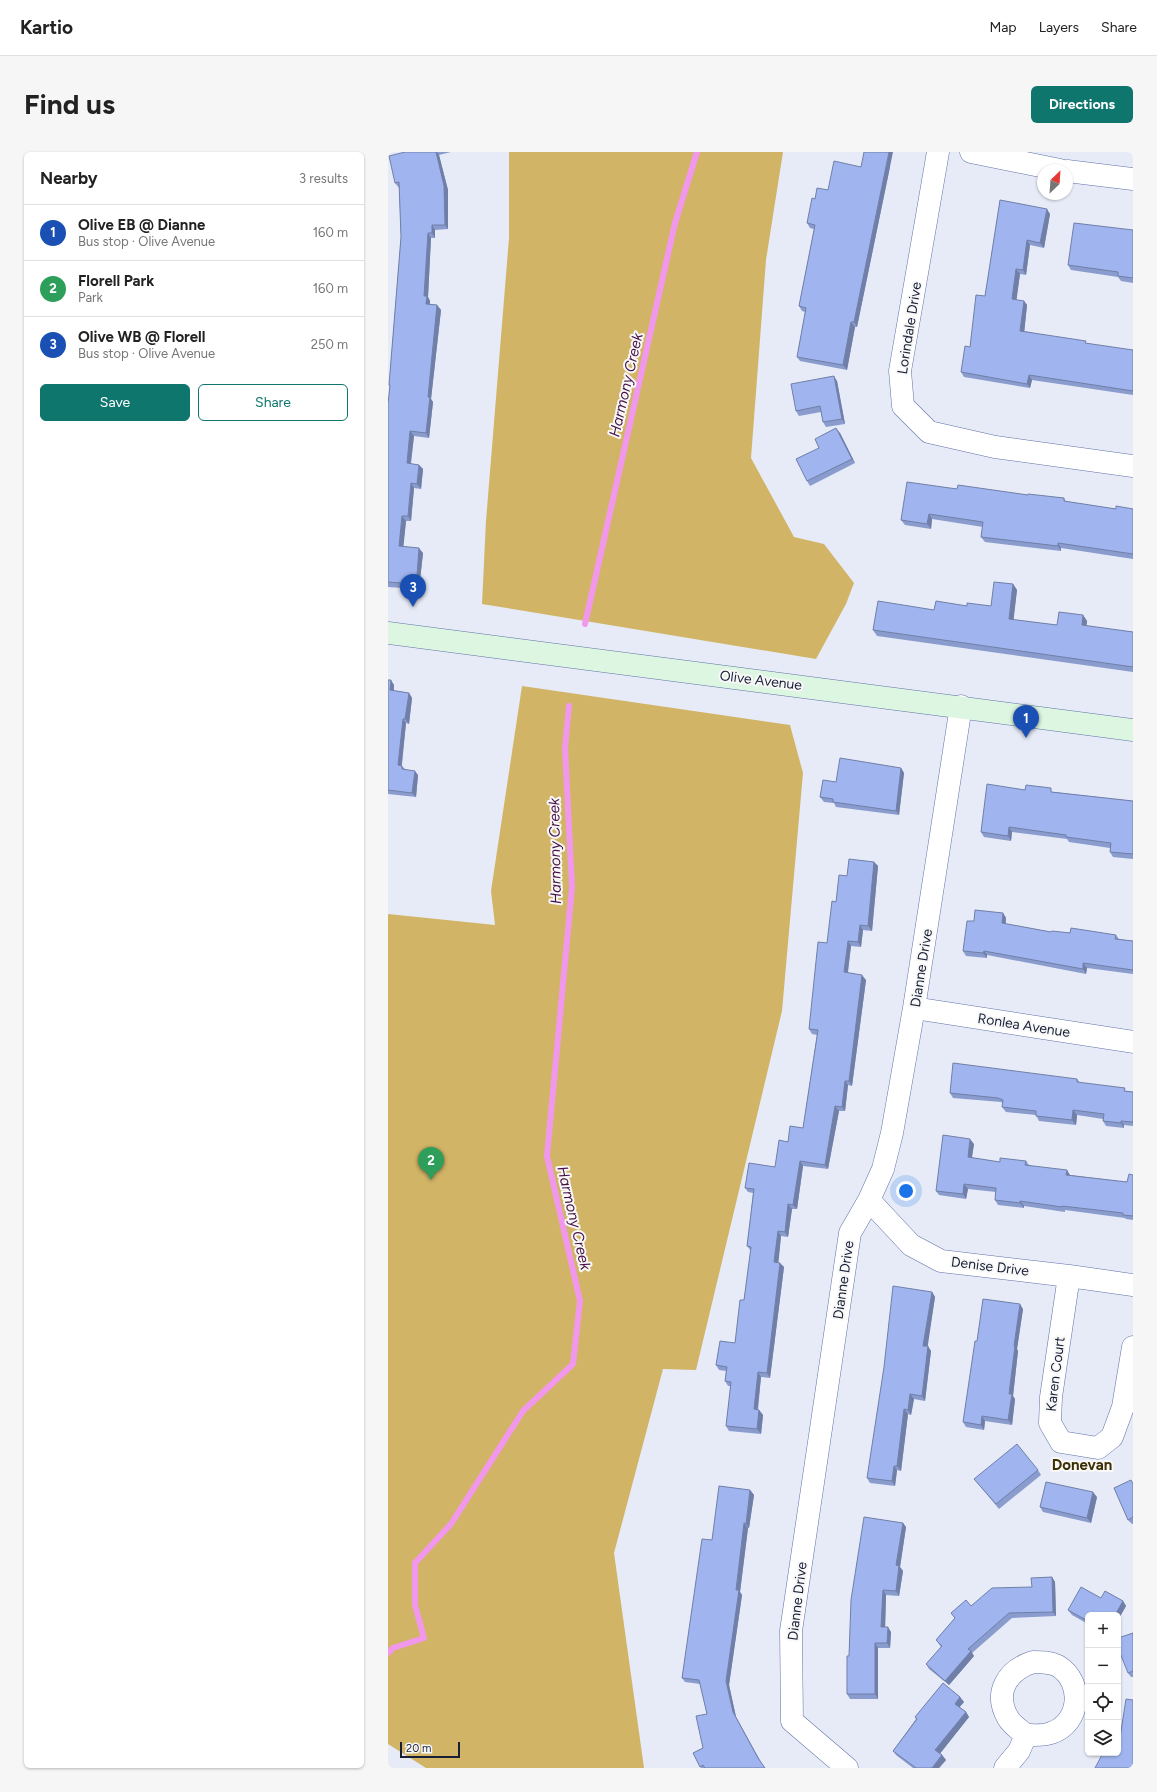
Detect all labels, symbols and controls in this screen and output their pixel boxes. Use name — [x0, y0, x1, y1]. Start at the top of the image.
text: Kartio — [20, 16, 73, 39]
text: Map — [989, 19, 1017, 36]
text: Layers — [1039, 19, 1079, 36]
text: Share — [1101, 19, 1137, 36]
button: Directions — [1031, 86, 1133, 123]
text: Find us — [24, 87, 115, 121]
north arrow — [1037, 164, 1073, 200]
text: Nearby — [40, 168, 98, 188]
text: 3 results — [299, 171, 348, 186]
text: Olive EB @ Dianne — [78, 216, 205, 234]
text: 1 — [50, 225, 56, 240]
text: 160 m — [313, 225, 348, 240]
text: Bus stop · Olive Avenue — [78, 234, 215, 249]
text: Florell Park — [78, 272, 154, 290]
street label: Lorindale Drive — [894, 280, 925, 375]
text: 2 — [49, 281, 57, 296]
text: 160 m — [313, 281, 348, 296]
text: Park — [78, 290, 103, 305]
text: Olive WB @ Florell — [78, 328, 205, 346]
water label: Harmony Creek — [605, 331, 647, 439]
text: 3 — [49, 337, 57, 352]
text: 250 m — [311, 337, 348, 352]
text: Bus stop · Olive Avenue — [78, 346, 215, 361]
button: Save — [40, 384, 190, 421]
button: Share — [198, 384, 348, 421]
pin: 3 — [400, 574, 426, 607]
street label: Olive Avenue — [719, 667, 803, 694]
pin: 1 — [1013, 705, 1039, 738]
water label: Harmony Creek — [545, 797, 565, 904]
street label: Dianne Drive — [907, 927, 936, 1008]
street label: Ronlea Avenue — [976, 1010, 1072, 1041]
pin: 2 — [418, 1147, 444, 1180]
water label: Harmony Creek — [553, 1164, 595, 1272]
your location — [896, 1181, 916, 1201]
street label: Dianne Drive — [830, 1239, 857, 1320]
street label: Denise Drive — [950, 1253, 1030, 1280]
street label: Karen Court — [1042, 1336, 1069, 1412]
district label: Donevan — [1052, 1456, 1112, 1474]
street label: Dianne Drive — [784, 1560, 811, 1641]
map controls — [1085, 1612, 1121, 1756]
button: + — [1085, 1612, 1121, 1648]
button: − — [1085, 1648, 1121, 1684]
button: locate — [1085, 1684, 1121, 1720]
button: layers — [1085, 1720, 1121, 1756]
scale bar — [400, 1740, 460, 1759]
text: 20 m — [406, 1742, 431, 1755]

